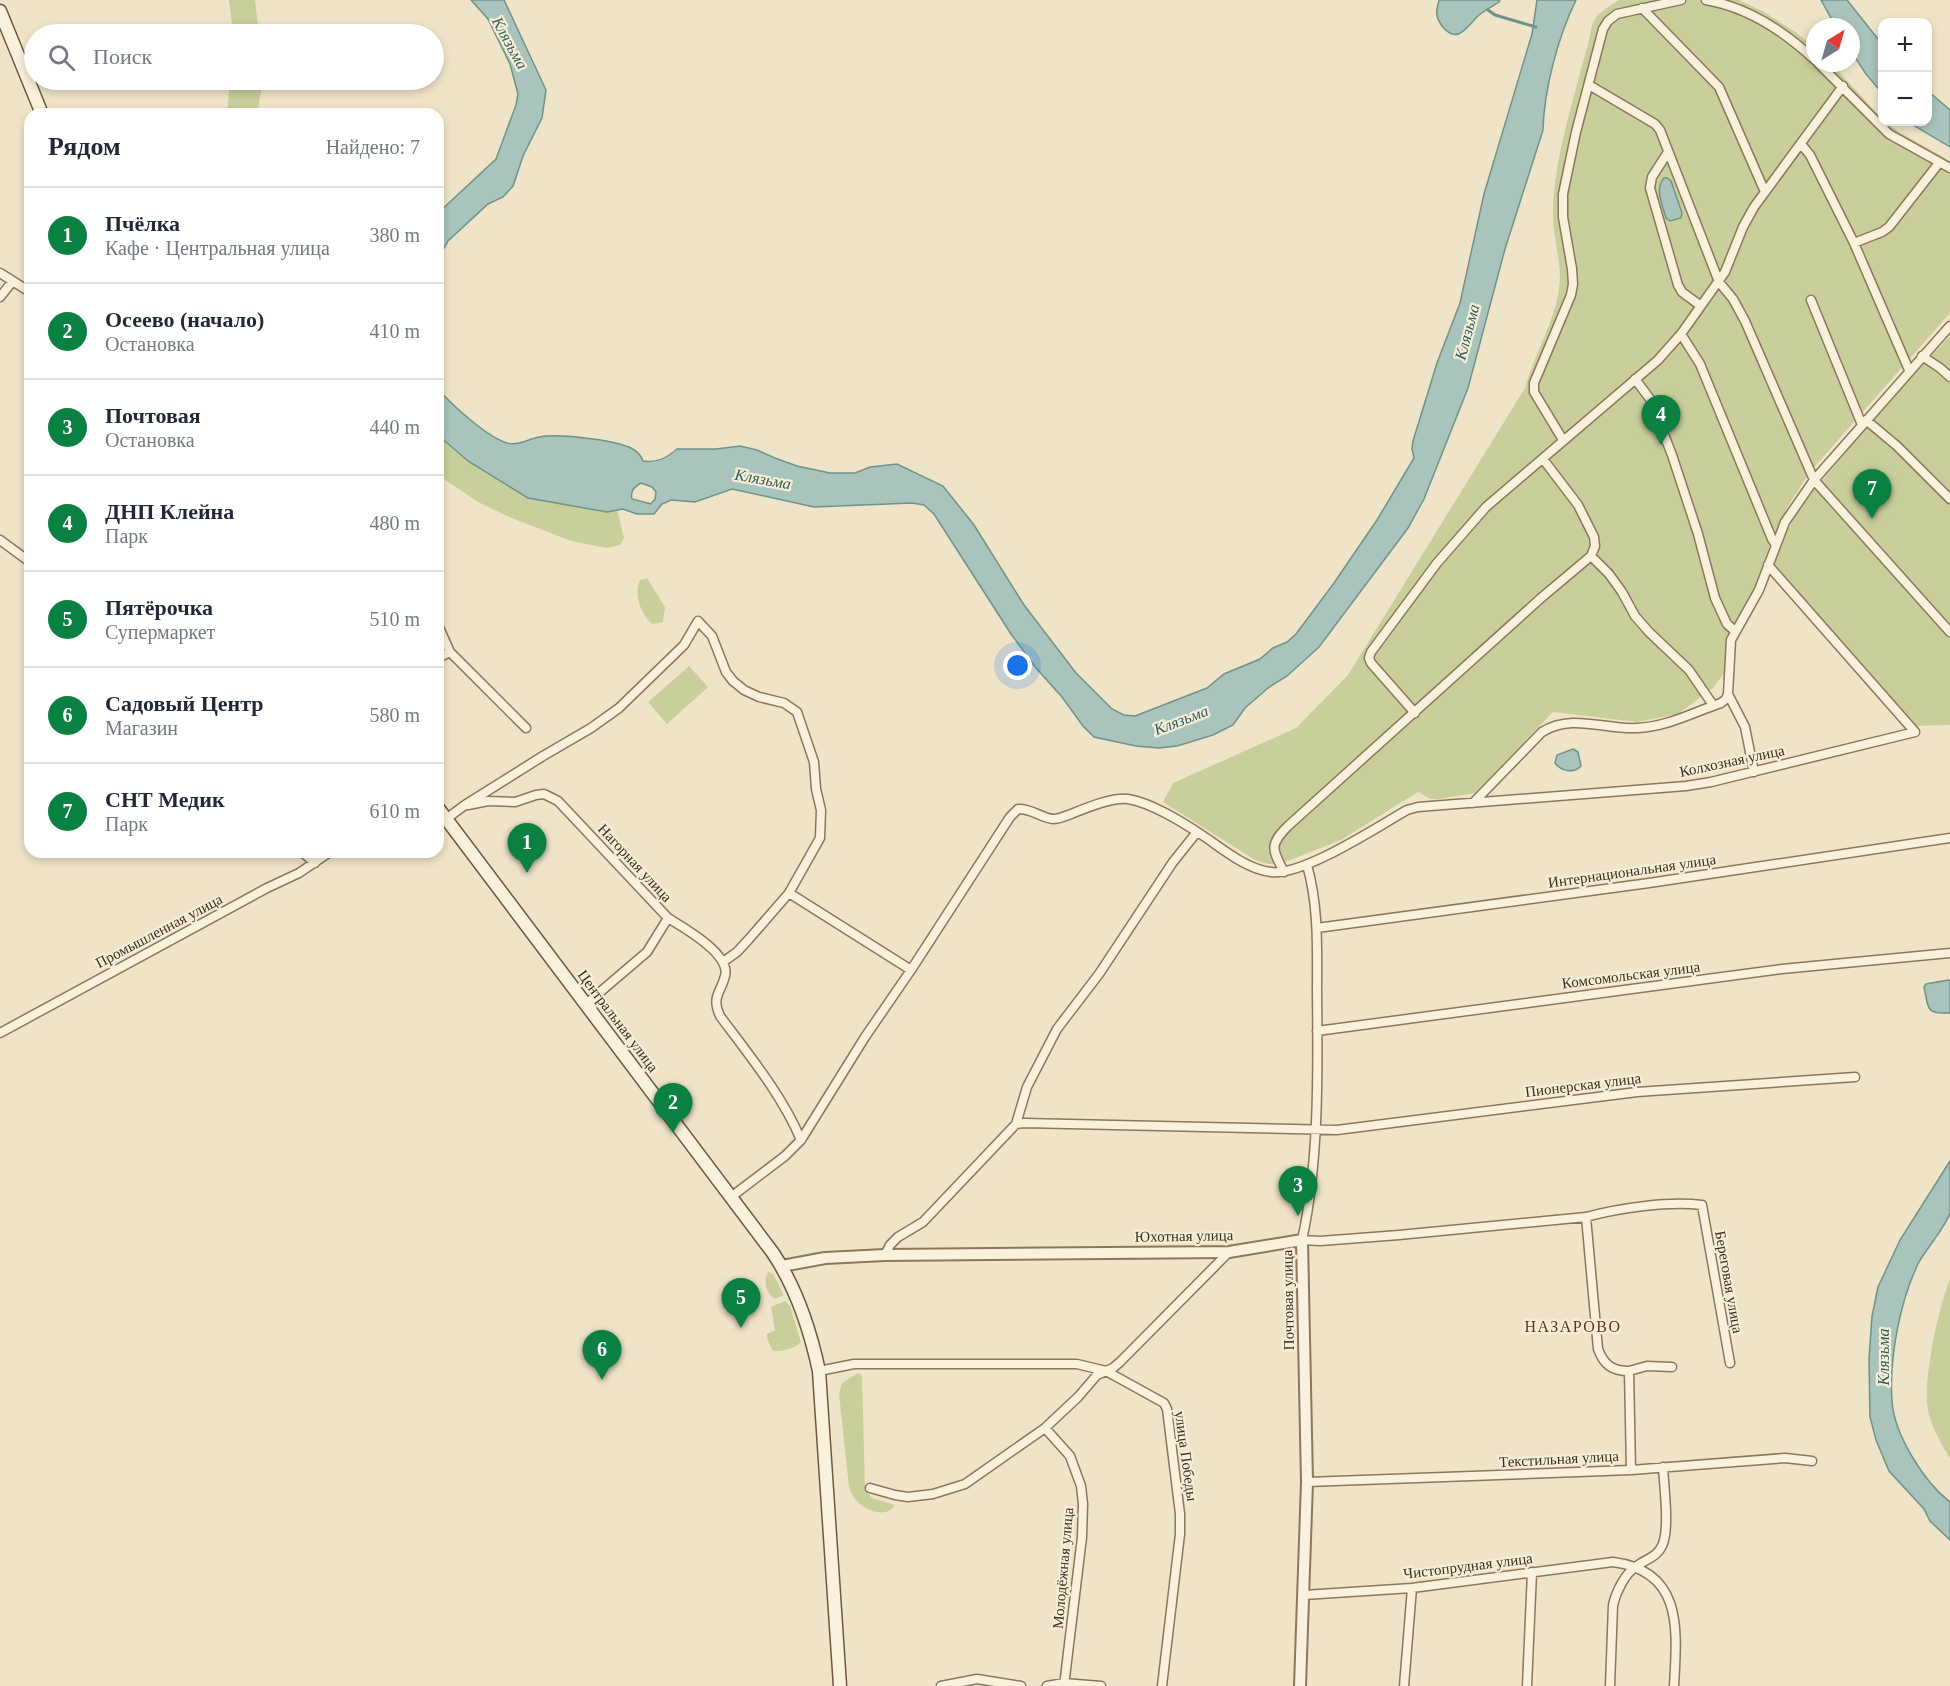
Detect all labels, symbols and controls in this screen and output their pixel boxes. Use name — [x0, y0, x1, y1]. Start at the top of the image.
water label: Клязьма — [488, 13, 531, 72]
north arrow — [1806, 18, 1860, 72]
map controls — [1878, 18, 1932, 126]
button: + — [1878, 18, 1932, 72]
search box — [24, 24, 444, 90]
icon: search — [45, 41, 78, 74]
text: Поиск — [93, 44, 152, 69]
button: − — [1878, 72, 1932, 126]
text: Рядом — [48, 132, 121, 161]
text: Найдено: 7 — [326, 136, 420, 158]
text: Пчёлка — [105, 211, 180, 236]
text: 1 — [63, 224, 73, 246]
text: 380 m — [369, 224, 420, 246]
text: Кафе · Центральная улица — [105, 237, 330, 259]
water label: Клязьма — [1451, 302, 1483, 363]
text: Осеево (начало) — [105, 307, 264, 332]
text: 2 — [63, 320, 73, 342]
text: 410 m — [369, 320, 420, 342]
text: Остановка — [105, 333, 195, 355]
pin: 4 — [1642, 396, 1680, 445]
text: Почтовая — [105, 403, 201, 428]
text: 3 — [63, 416, 73, 438]
text: 440 m — [369, 416, 420, 438]
text: Остановка — [105, 429, 195, 451]
water label: Клязьма — [733, 466, 792, 492]
pin: 7 — [1852, 470, 1892, 519]
text: ДНП Клейна — [105, 499, 234, 524]
text: 4 — [63, 512, 73, 534]
text: 480 m — [369, 512, 420, 534]
text: Парк — [105, 525, 148, 547]
text: Пятёрочка — [105, 595, 213, 620]
text: 5 — [63, 608, 73, 630]
text: 510 m — [369, 608, 420, 630]
text: Супермаркет — [105, 621, 215, 643]
your location — [1003, 651, 1032, 680]
text: Садовый Центр — [105, 691, 264, 716]
water label: Клязьма — [1151, 702, 1211, 738]
text: 6 — [63, 704, 73, 726]
text: 580 m — [369, 704, 420, 726]
text: Магазин — [105, 717, 178, 739]
street label: Колхозная улица — [1678, 742, 1786, 780]
text: СНТ Медик — [105, 787, 225, 812]
text: 7 — [63, 800, 73, 822]
text: 610 m — [369, 800, 420, 822]
text: Парк — [105, 813, 148, 835]
street label: Нагорная улица — [595, 821, 675, 906]
pin: 1 — [508, 824, 546, 873]
street label: Интернациональная улица — [1547, 851, 1717, 891]
street label: Промышленная улица — [93, 891, 225, 971]
street label: Комсомольская улица — [1561, 959, 1701, 991]
street label: Центральная улица — [575, 967, 662, 1075]
street label: Пионерская улица — [1524, 1070, 1642, 1100]
pin: 2 — [654, 1084, 692, 1133]
pin: 3 — [1278, 1166, 1318, 1216]
street label: Юхотная улица — [1135, 1227, 1234, 1245]
street label: Береговая улица — [1712, 1229, 1746, 1335]
street label: Почтовая улица — [1279, 1249, 1297, 1350]
pin: 5 — [722, 1278, 760, 1328]
district label: НАЗАРОВО — [1524, 1318, 1622, 1335]
water label: Клязьма — [1875, 1329, 1892, 1386]
pin: 6 — [582, 1330, 622, 1380]
street label: улица Победы — [1172, 1410, 1200, 1502]
street label: Текстильная улица — [1499, 1448, 1620, 1470]
street label: Молодёжная улица — [1050, 1506, 1076, 1629]
street label: Чистопрудная улица — [1402, 1550, 1534, 1582]

